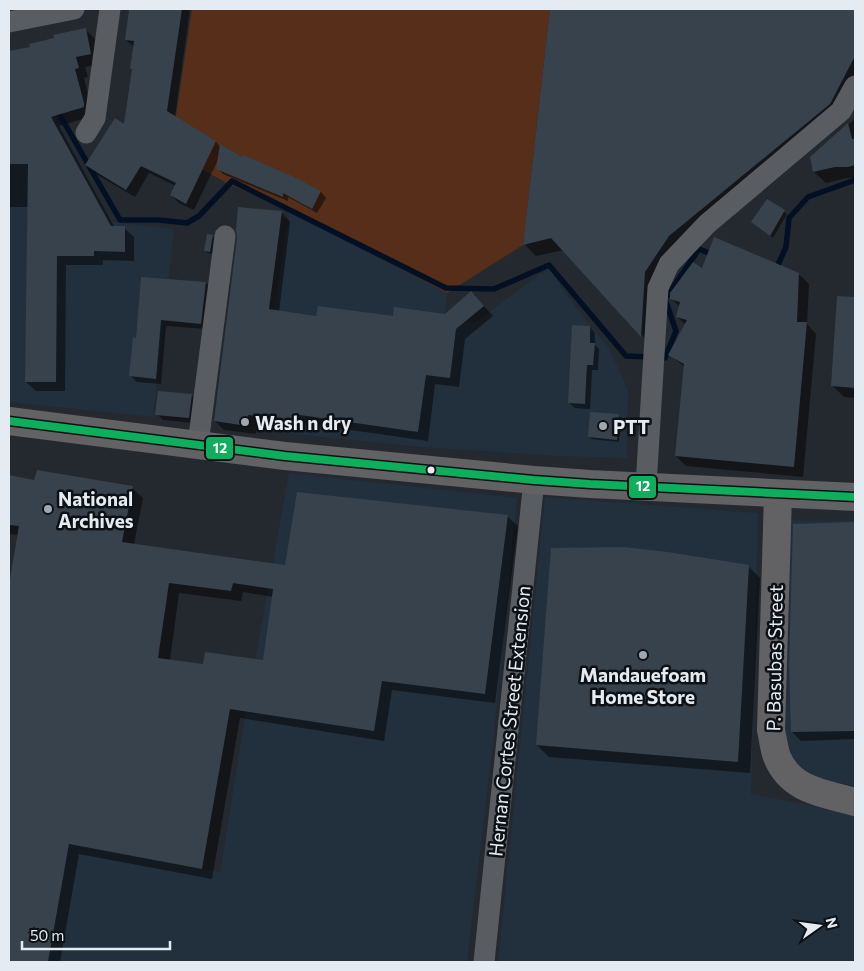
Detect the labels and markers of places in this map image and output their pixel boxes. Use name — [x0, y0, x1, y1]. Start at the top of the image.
place label: Wash n dry — [255, 411, 352, 434]
place label: PTT — [613, 415, 650, 438]
marker: Wash n dry — [239, 416, 251, 428]
marker: PTT — [597, 420, 609, 432]
unlabelled marker — [426, 465, 436, 475]
place label: National Archives — [58, 487, 134, 532]
marker: National Archives — [42, 503, 54, 515]
marker: Mandauefoam Home Store — [637, 649, 649, 661]
place label: Mandauefoam Home Store — [580, 663, 706, 708]

